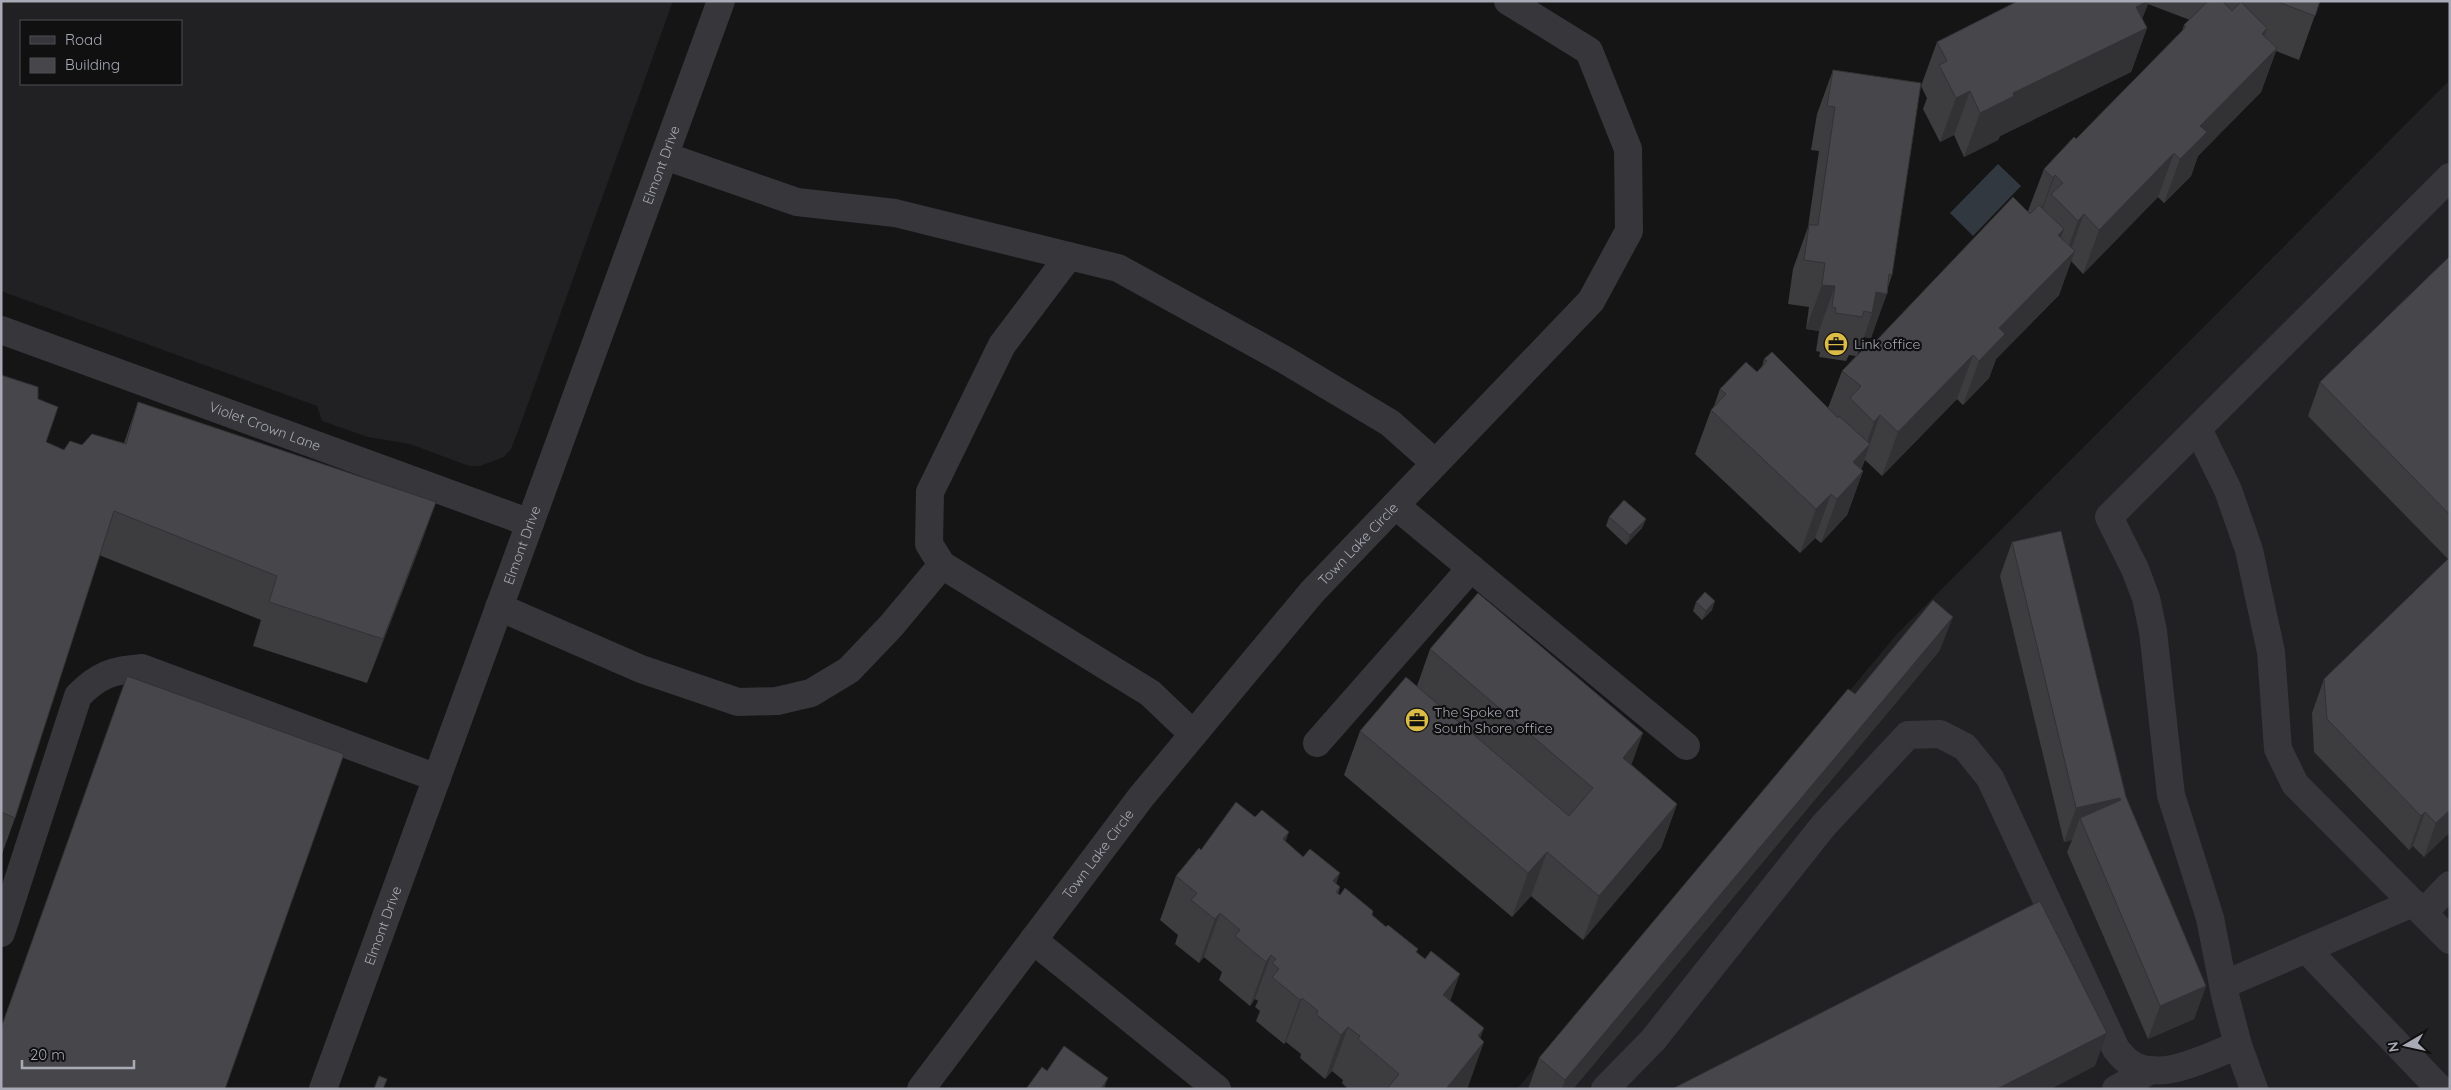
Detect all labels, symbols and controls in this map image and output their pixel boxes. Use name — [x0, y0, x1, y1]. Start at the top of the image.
legend — [20, 20, 182, 85]
text: Road — [65, 30, 102, 49]
text: Building — [65, 55, 120, 74]
street label: Elmont Drive — [638, 123, 684, 207]
office icon: Link office — [1823, 331, 1849, 357]
place label: Link office — [1854, 335, 1921, 353]
street label: Violet Crown Lane — [207, 398, 323, 455]
street label: Town Lake Circle — [1314, 499, 1402, 589]
street label: Elmont Drive — [499, 503, 545, 587]
place label: The Spoke at South Shore office — [1434, 703, 1553, 737]
office icon: The Spoke at South Shore office — [1404, 707, 1430, 733]
street label: Town Lake Circle — [1058, 806, 1138, 903]
street label: Elmont Drive — [360, 884, 405, 968]
north arrow — [2381, 1020, 2431, 1070]
scale bar — [22, 1038, 135, 1070]
text: N — [2383, 1041, 2403, 1054]
text: 20 m — [30, 1045, 65, 1064]

